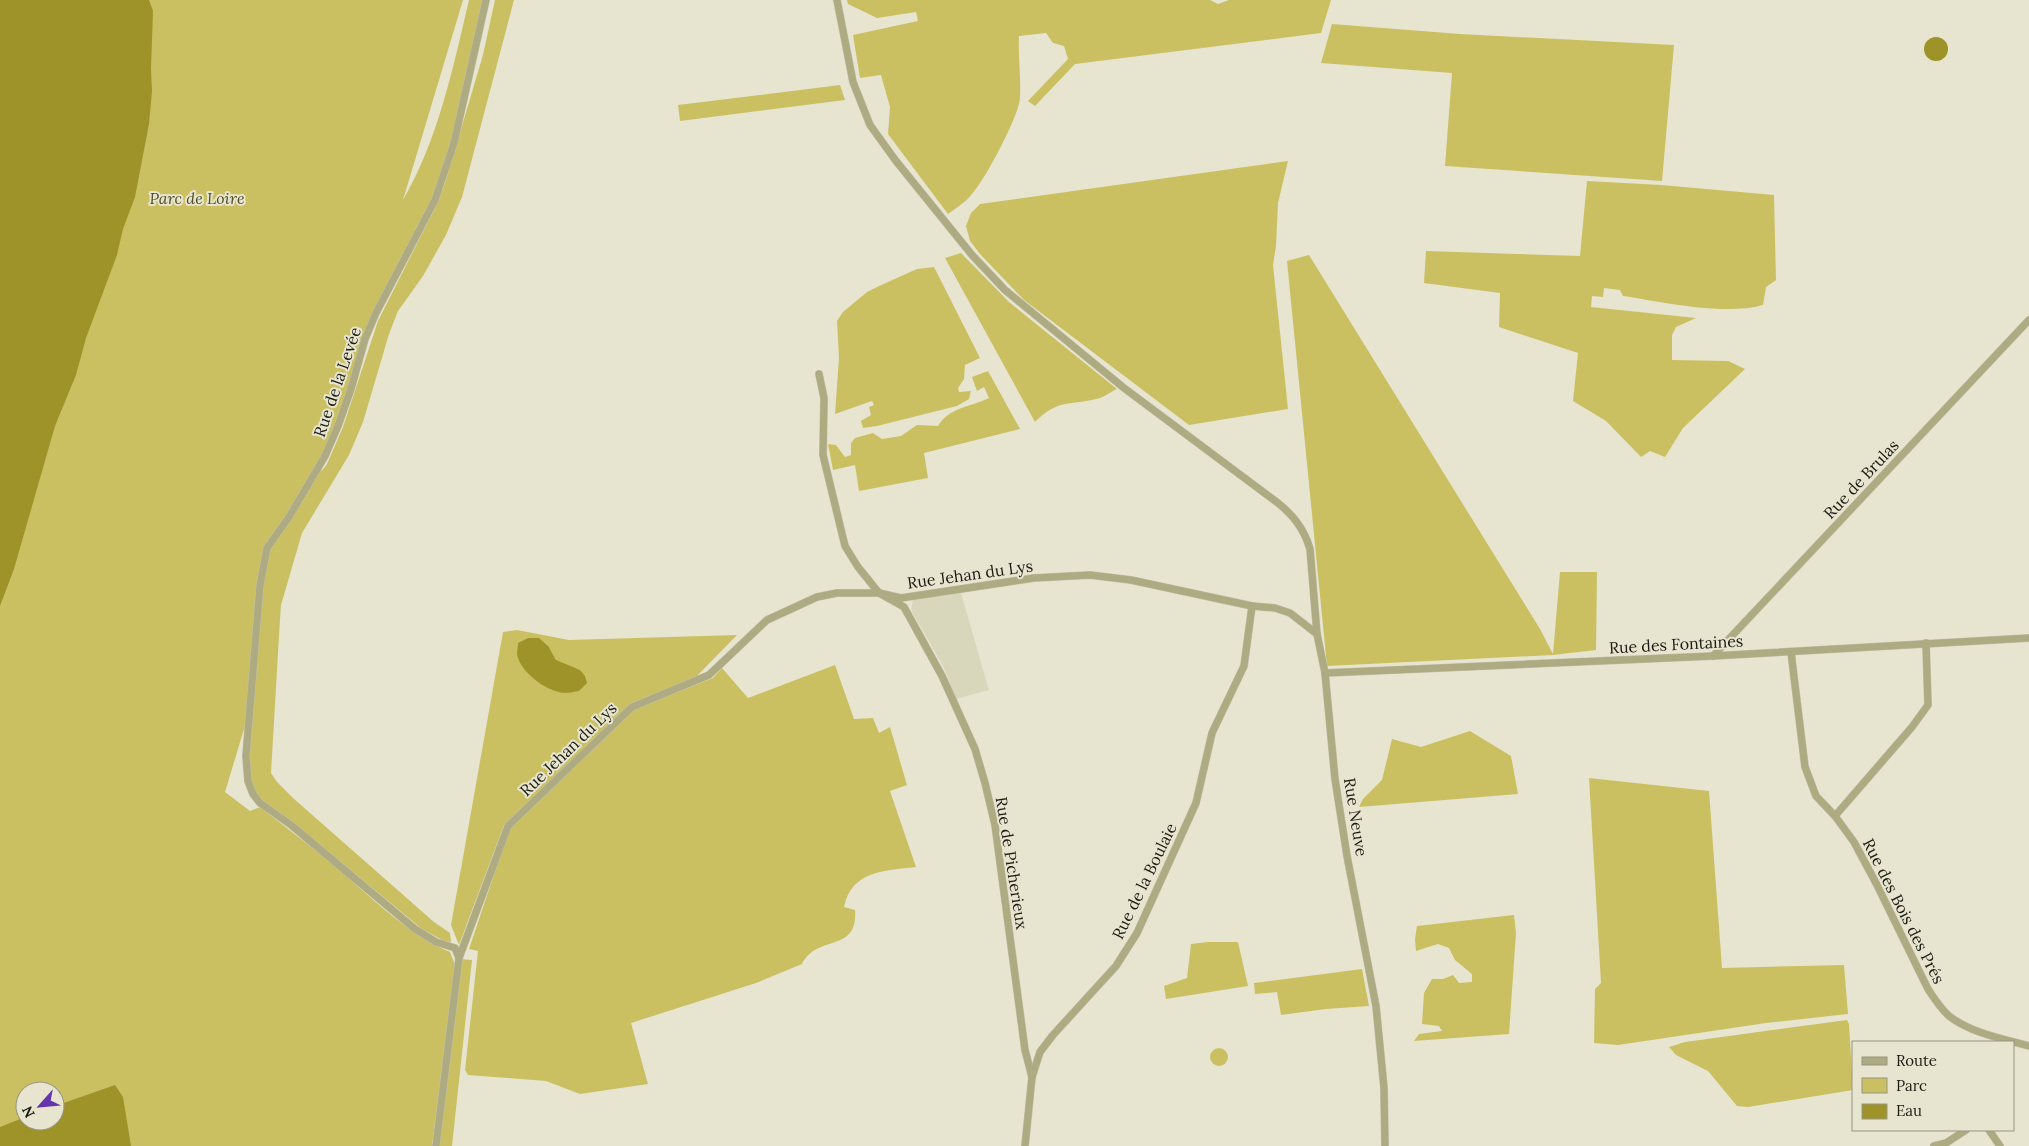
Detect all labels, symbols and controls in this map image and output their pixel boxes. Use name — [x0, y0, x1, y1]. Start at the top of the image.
park label: Parc de Loire — [149, 188, 245, 208]
street label: Rue de la Levée — [309, 324, 365, 440]
street label: Rue de Brulas — [1819, 435, 1903, 523]
street label: Rue Jehan du Lys — [906, 555, 1034, 593]
street label: Rue des Fontaines — [1608, 630, 1744, 658]
street label: Rue Jehan du Lys — [515, 698, 621, 800]
street label: Rue Neuve — [1340, 776, 1372, 858]
street label: Rue de Picherieux — [992, 795, 1032, 931]
street label: Rue de la Boulaie — [1107, 820, 1181, 942]
street label: Rue des Bois des Prés — [1859, 835, 1949, 987]
legend — [1852, 1041, 2014, 1131]
text: Route — [1896, 1051, 1937, 1070]
text: Parc — [1896, 1076, 1927, 1095]
north arrow — [15, 1081, 65, 1131]
text: Eau — [1896, 1101, 1922, 1120]
text: N — [18, 1103, 39, 1121]

